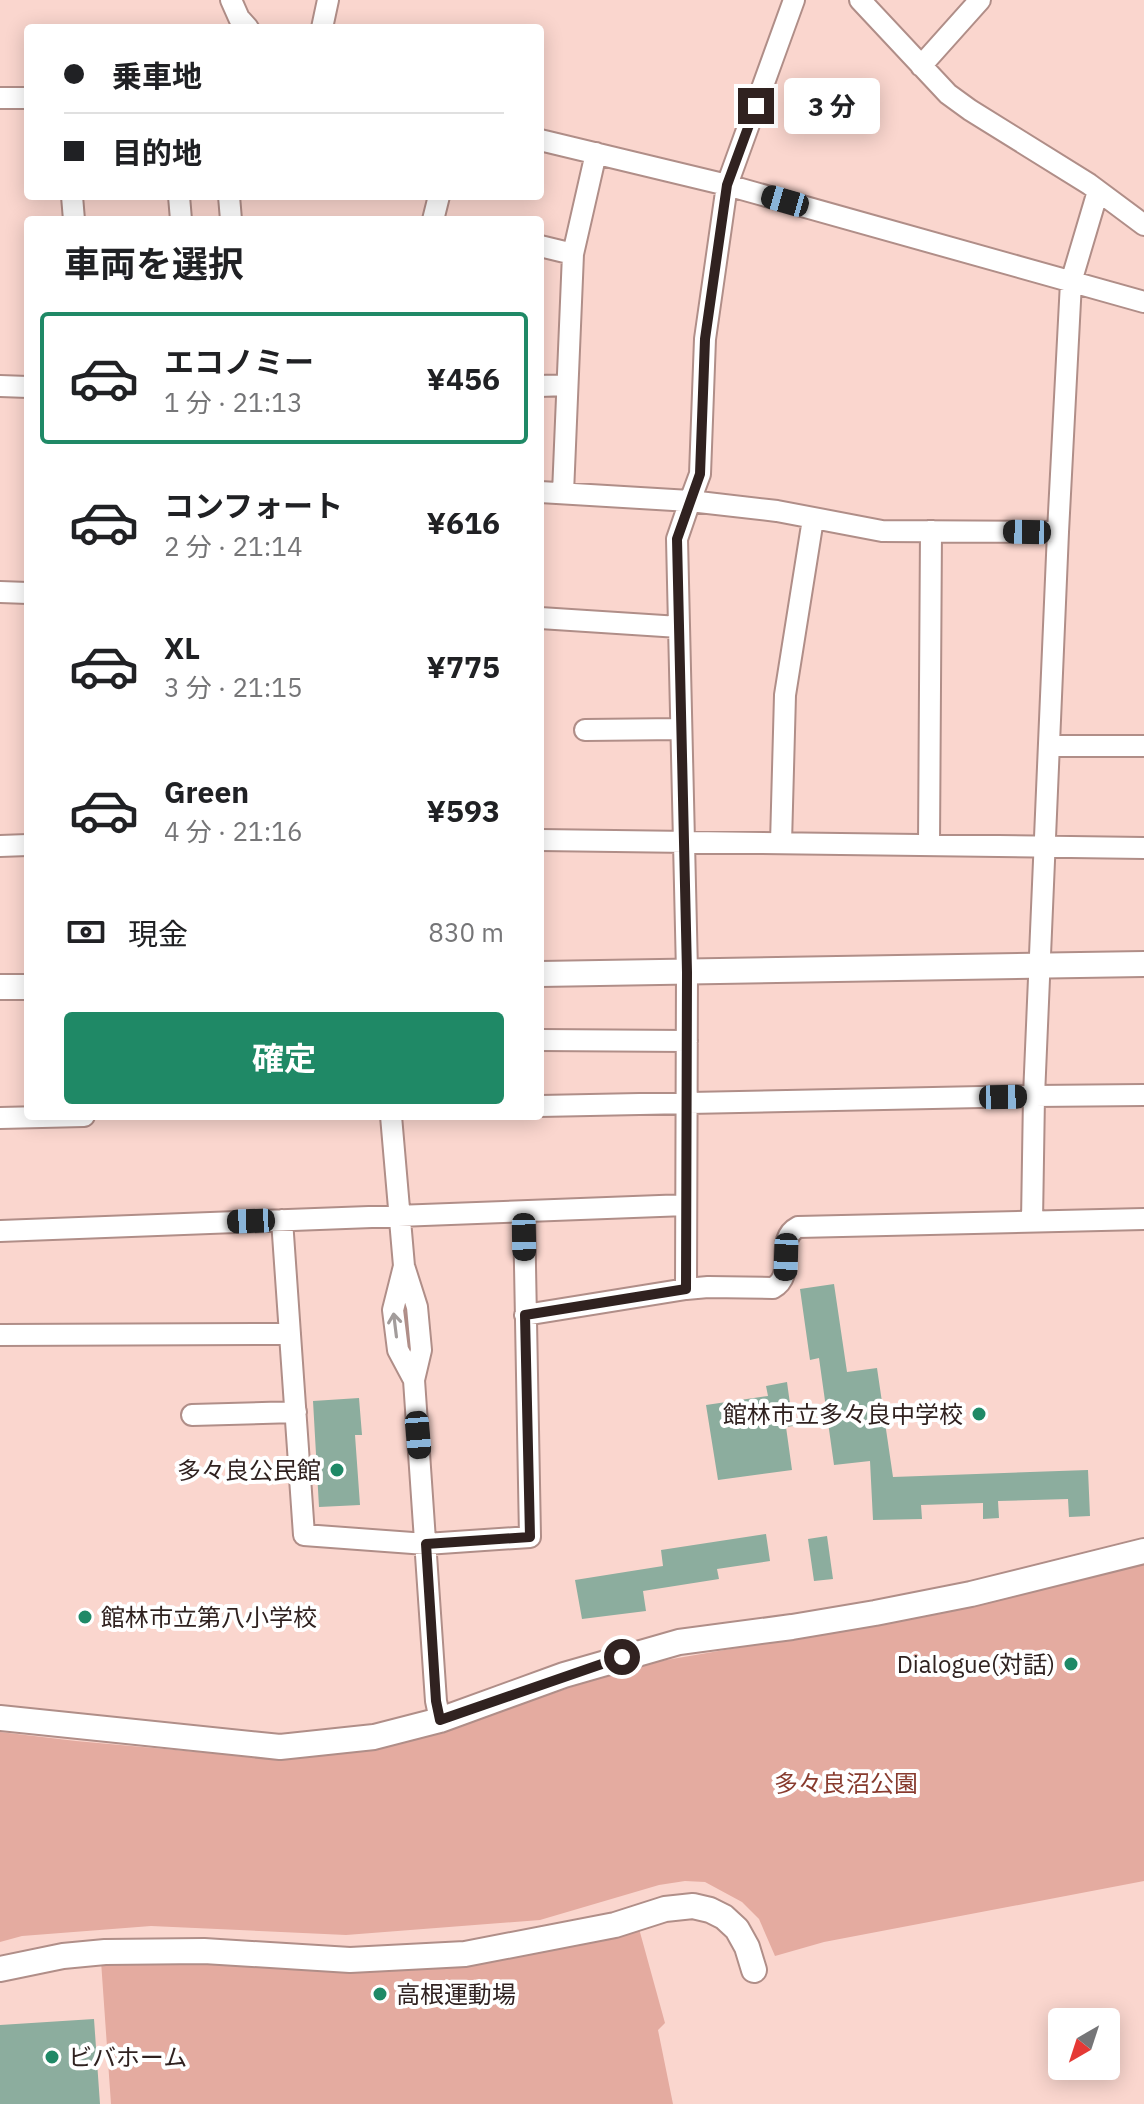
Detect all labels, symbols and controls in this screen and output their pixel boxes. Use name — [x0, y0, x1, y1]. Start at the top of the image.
text: 乗車地 — [112, 56, 202, 95]
callout: 3 分 — [784, 78, 880, 134]
route end — [738, 88, 774, 124]
text: 3 分 — [808, 89, 856, 123]
text: 目的地 — [112, 133, 202, 172]
car — [759, 183, 811, 219]
text: 車両を選択 — [64, 240, 244, 287]
icon: car — [68, 342, 140, 414]
text: エコノミー — [164, 342, 314, 381]
text: ¥456 — [427, 359, 500, 398]
text: 1 分 · 21:13 — [164, 385, 302, 419]
icon: car — [68, 486, 140, 558]
text: コンフォート — [164, 486, 343, 525]
text: ¥616 — [427, 503, 500, 542]
car — [1003, 520, 1051, 544]
text: 2 分 · 21:14 — [164, 529, 302, 563]
text: XL — [164, 628, 200, 667]
icon: car — [68, 630, 140, 702]
text: ¥775 — [427, 647, 500, 686]
text: 3 分 · 21:15 — [164, 670, 302, 704]
text: Green — [164, 772, 249, 811]
icon: car — [68, 774, 140, 846]
text: ¥593 — [427, 791, 500, 830]
text: 4 分 · 21:16 — [164, 814, 302, 848]
icon: cash — [64, 910, 108, 954]
text: 現金 — [128, 914, 188, 953]
text: 830 m — [428, 915, 504, 949]
button: 確定 — [64, 1012, 504, 1104]
car — [979, 1085, 1027, 1109]
car — [227, 1208, 275, 1234]
car — [512, 1213, 536, 1261]
car — [773, 1233, 799, 1281]
one-way arrow — [387, 1312, 402, 1338]
place label: 館林市立多々良中学校 — [723, 1398, 963, 1430]
marker: 館林市立多々良中学校 — [970, 1405, 988, 1423]
car — [404, 1410, 432, 1460]
place label: 多々良公民館 — [177, 1454, 321, 1486]
marker: 多々良公民館 — [328, 1461, 346, 1479]
place label: 館林市立第八小学校 — [101, 1601, 317, 1633]
marker: 館林市立第八小学校 — [76, 1608, 94, 1626]
route start — [604, 1639, 640, 1675]
place label: Dialogue(対話) — [897, 1648, 1055, 1680]
marker: Dialogue(対話) — [1062, 1655, 1080, 1673]
park label: 多々良沼公園 — [774, 1767, 918, 1799]
place label: 高根運動場 — [396, 1978, 516, 2010]
marker: 高根運動場 — [371, 1985, 389, 2003]
north arrow — [1048, 2008, 1120, 2080]
map controls — [1048, 2008, 1120, 2080]
place label: ビバホーム — [68, 2041, 187, 2073]
marker: ビバホーム — [43, 2048, 61, 2066]

